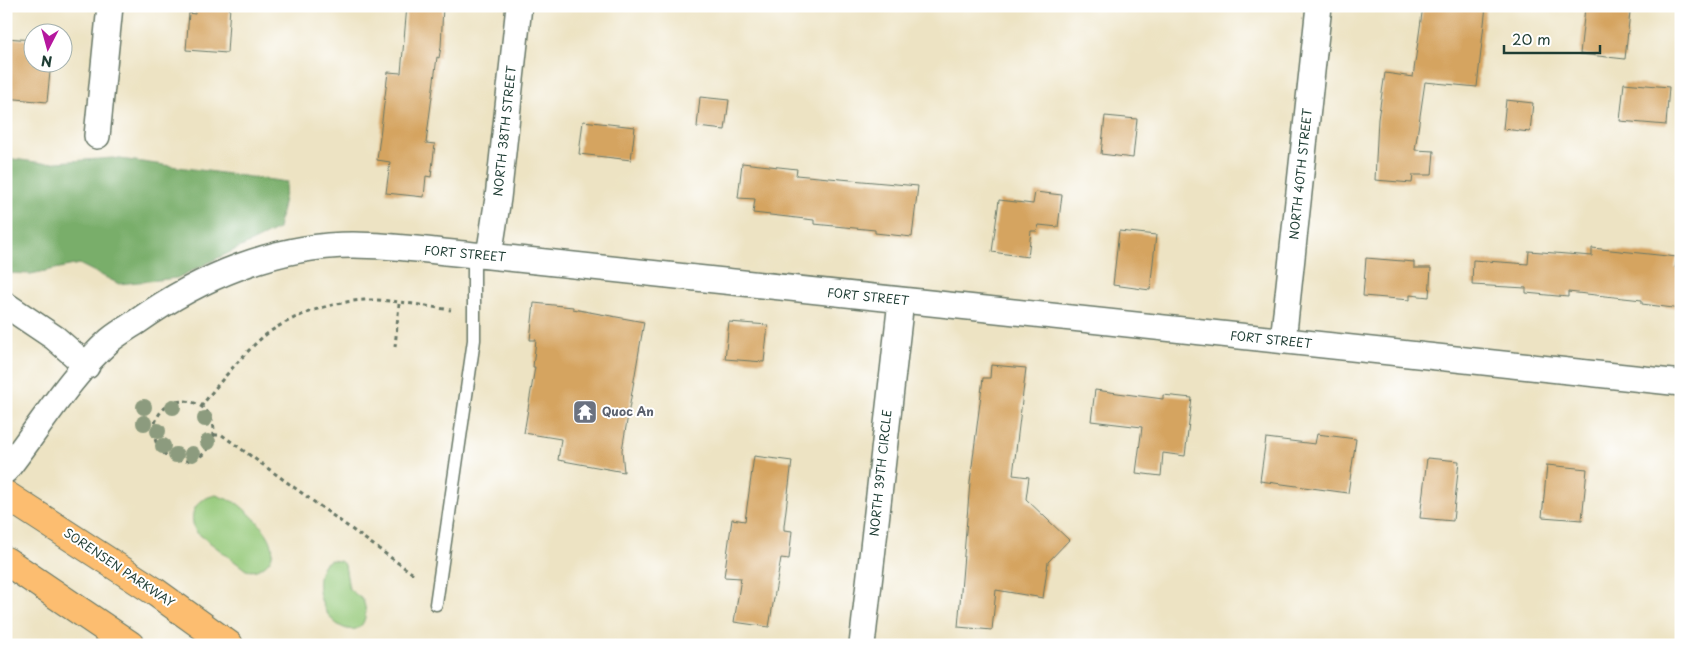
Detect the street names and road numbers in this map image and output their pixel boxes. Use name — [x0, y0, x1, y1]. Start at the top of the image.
street label: NORTH 38TH STREET — [488, 64, 520, 197]
street label: NORTH 40TH STREET — [1284, 107, 1316, 240]
street label: FORT STREET — [423, 240, 508, 266]
street label: FORT STREET — [826, 283, 911, 309]
street label: FORT STREET — [1229, 326, 1314, 352]
street label: NORTH 39TH CIRCLE — [864, 409, 896, 537]
street label: SORENSEN PARKWAY — [60, 523, 179, 611]

